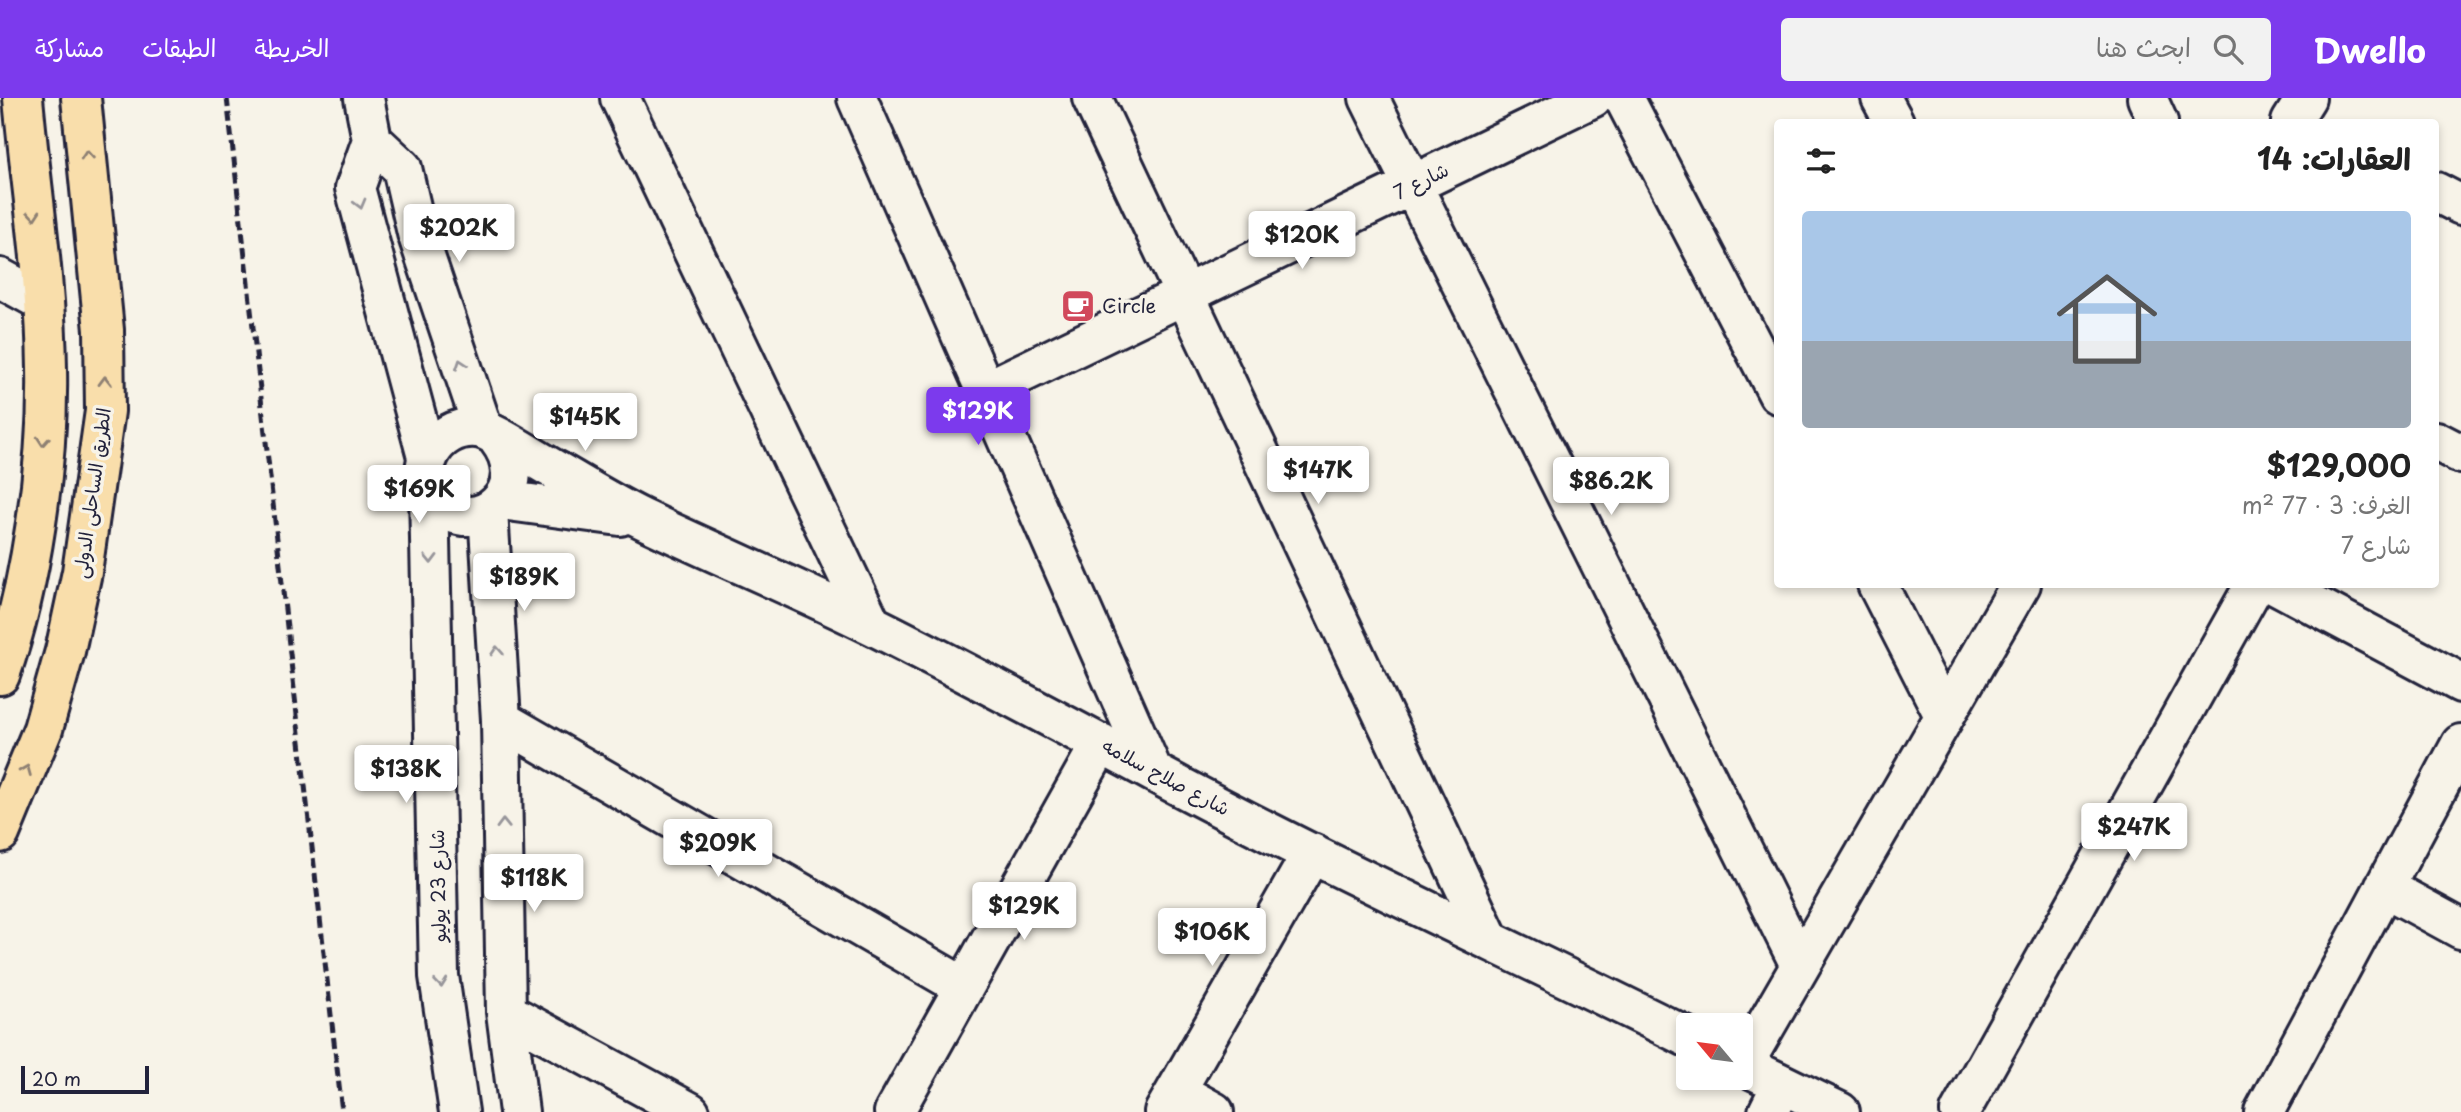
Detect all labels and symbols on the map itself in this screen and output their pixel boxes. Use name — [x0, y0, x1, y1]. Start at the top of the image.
one-way arrow — [80, 149, 95, 160]
street label: شارع 7 — [1388, 155, 1453, 206]
one-way arrow — [352, 198, 366, 210]
pin: $202K — [410, 204, 508, 264]
one-way arrow — [26, 210, 41, 221]
pin: $120K — [1253, 212, 1351, 271]
cafe icon: Circle — [1059, 287, 1097, 325]
place label: Circle — [1102, 291, 1156, 319]
one-way arrow — [455, 358, 470, 370]
one-way arrow — [97, 375, 113, 386]
pin: $129K — [929, 388, 1027, 447]
pin: $145K — [536, 394, 634, 453]
street label: الطريق الساحلى الدولى — [65, 406, 117, 580]
one-way arrow — [36, 436, 51, 447]
pin: $147K — [1269, 446, 1367, 506]
pin: $86.2K — [1554, 458, 1668, 517]
pin: $169K — [370, 466, 468, 525]
pin: $189K — [475, 554, 573, 613]
one-way arrow — [423, 555, 439, 565]
one-way arrow — [489, 646, 504, 657]
street label: شارع صلاح سلامه — [1097, 731, 1235, 822]
pin: $138K — [357, 746, 455, 805]
one-way arrow — [17, 765, 31, 777]
pin: $247K — [2085, 804, 2183, 863]
one-way arrow — [495, 818, 511, 829]
pin: $209K — [669, 820, 767, 879]
street label: شارع 23 يوليو — [422, 829, 453, 944]
pin: $118K — [485, 854, 583, 914]
pin: $129K — [975, 882, 1073, 942]
pin: $106K — [1163, 908, 1261, 968]
one-way arrow — [433, 977, 448, 988]
north arrow — [1676, 1013, 1754, 1090]
scale bar — [21, 1063, 149, 1095]

